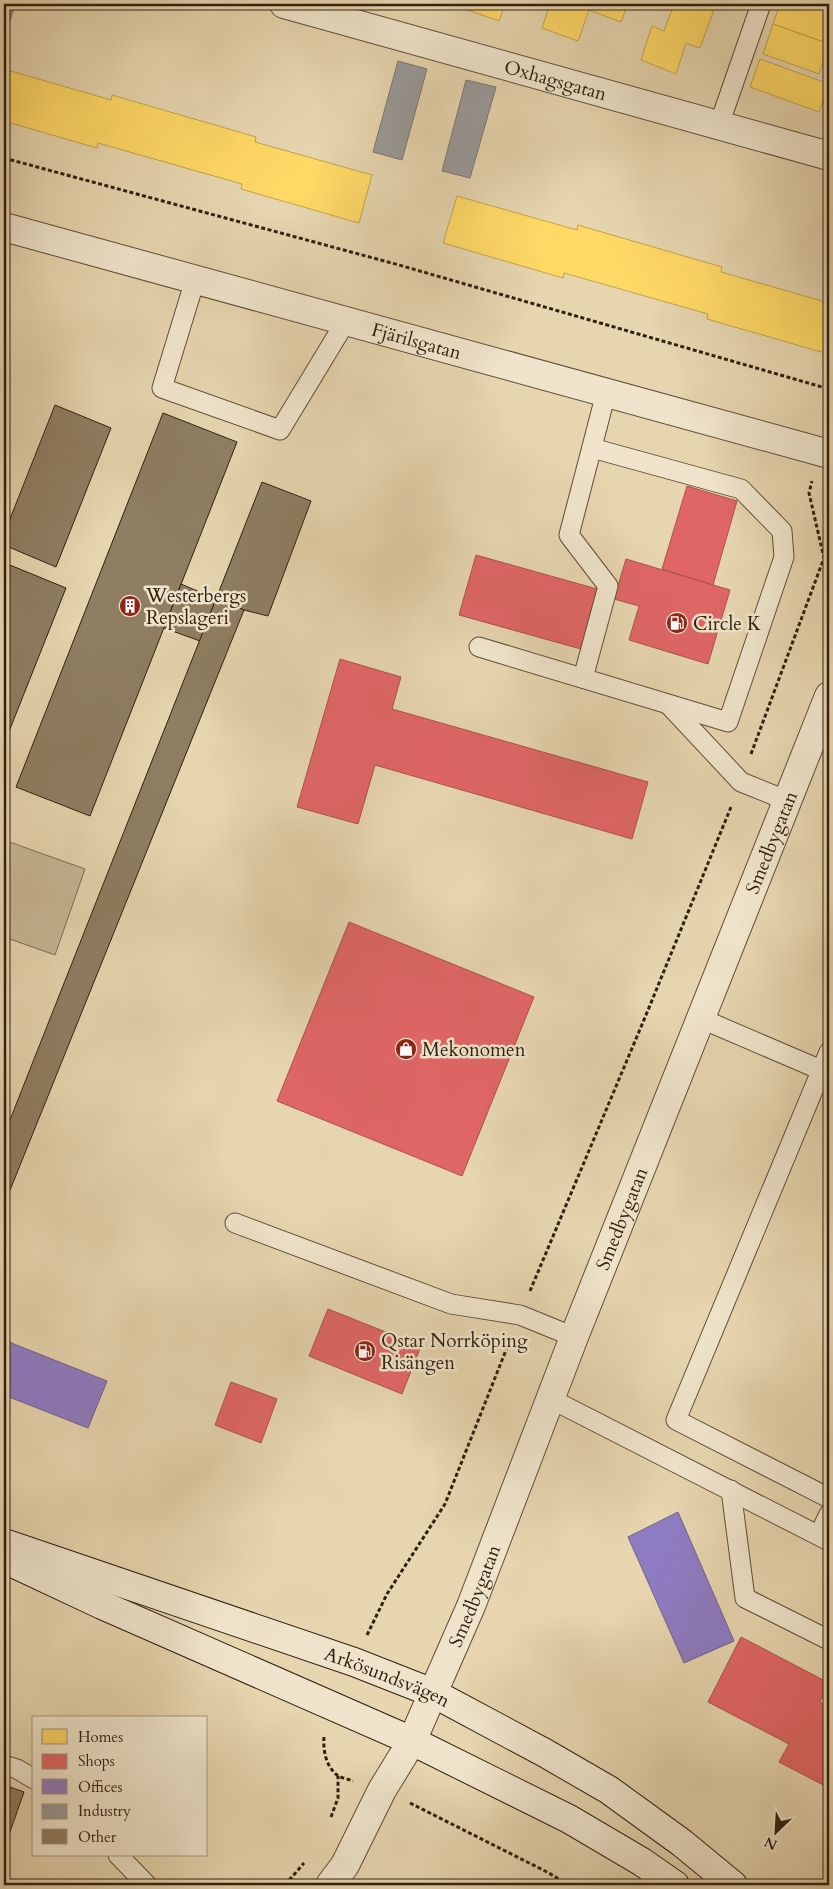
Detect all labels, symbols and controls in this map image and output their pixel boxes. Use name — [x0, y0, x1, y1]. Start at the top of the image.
street label: Oxhagsgatan — [501, 54, 610, 107]
street label: Fjärilsgatan — [369, 317, 464, 366]
place label: Westerbergs Repslageri — [145, 583, 246, 631]
building icon: Westerbergs Repslageri — [118, 594, 142, 618]
fuel station icon: Circle K — [665, 611, 689, 635]
place label: Circle K — [693, 611, 762, 637]
street label: Smedbygatan — [740, 787, 804, 898]
shop icon: Mekonomen — [394, 1037, 418, 1061]
place label: Mekonomen — [422, 1037, 526, 1063]
street label: Smedbygatan — [590, 1163, 654, 1274]
place label: Qstar Norrköping Risängen — [381, 1328, 528, 1376]
fuel station icon: Qstar Norrköping Risängen — [353, 1339, 377, 1363]
street label: Smedbygatan — [443, 1541, 507, 1652]
street label: Arkösundsvägen — [321, 1641, 455, 1714]
legend — [32, 1716, 208, 1856]
text: Homes — [78, 1727, 123, 1747]
text: Shops — [78, 1751, 115, 1771]
text: Offices — [78, 1777, 123, 1797]
text: Industry — [78, 1801, 131, 1821]
north arrow — [750, 1806, 800, 1856]
text: Other — [78, 1827, 117, 1847]
text: N — [761, 1832, 780, 1855]

